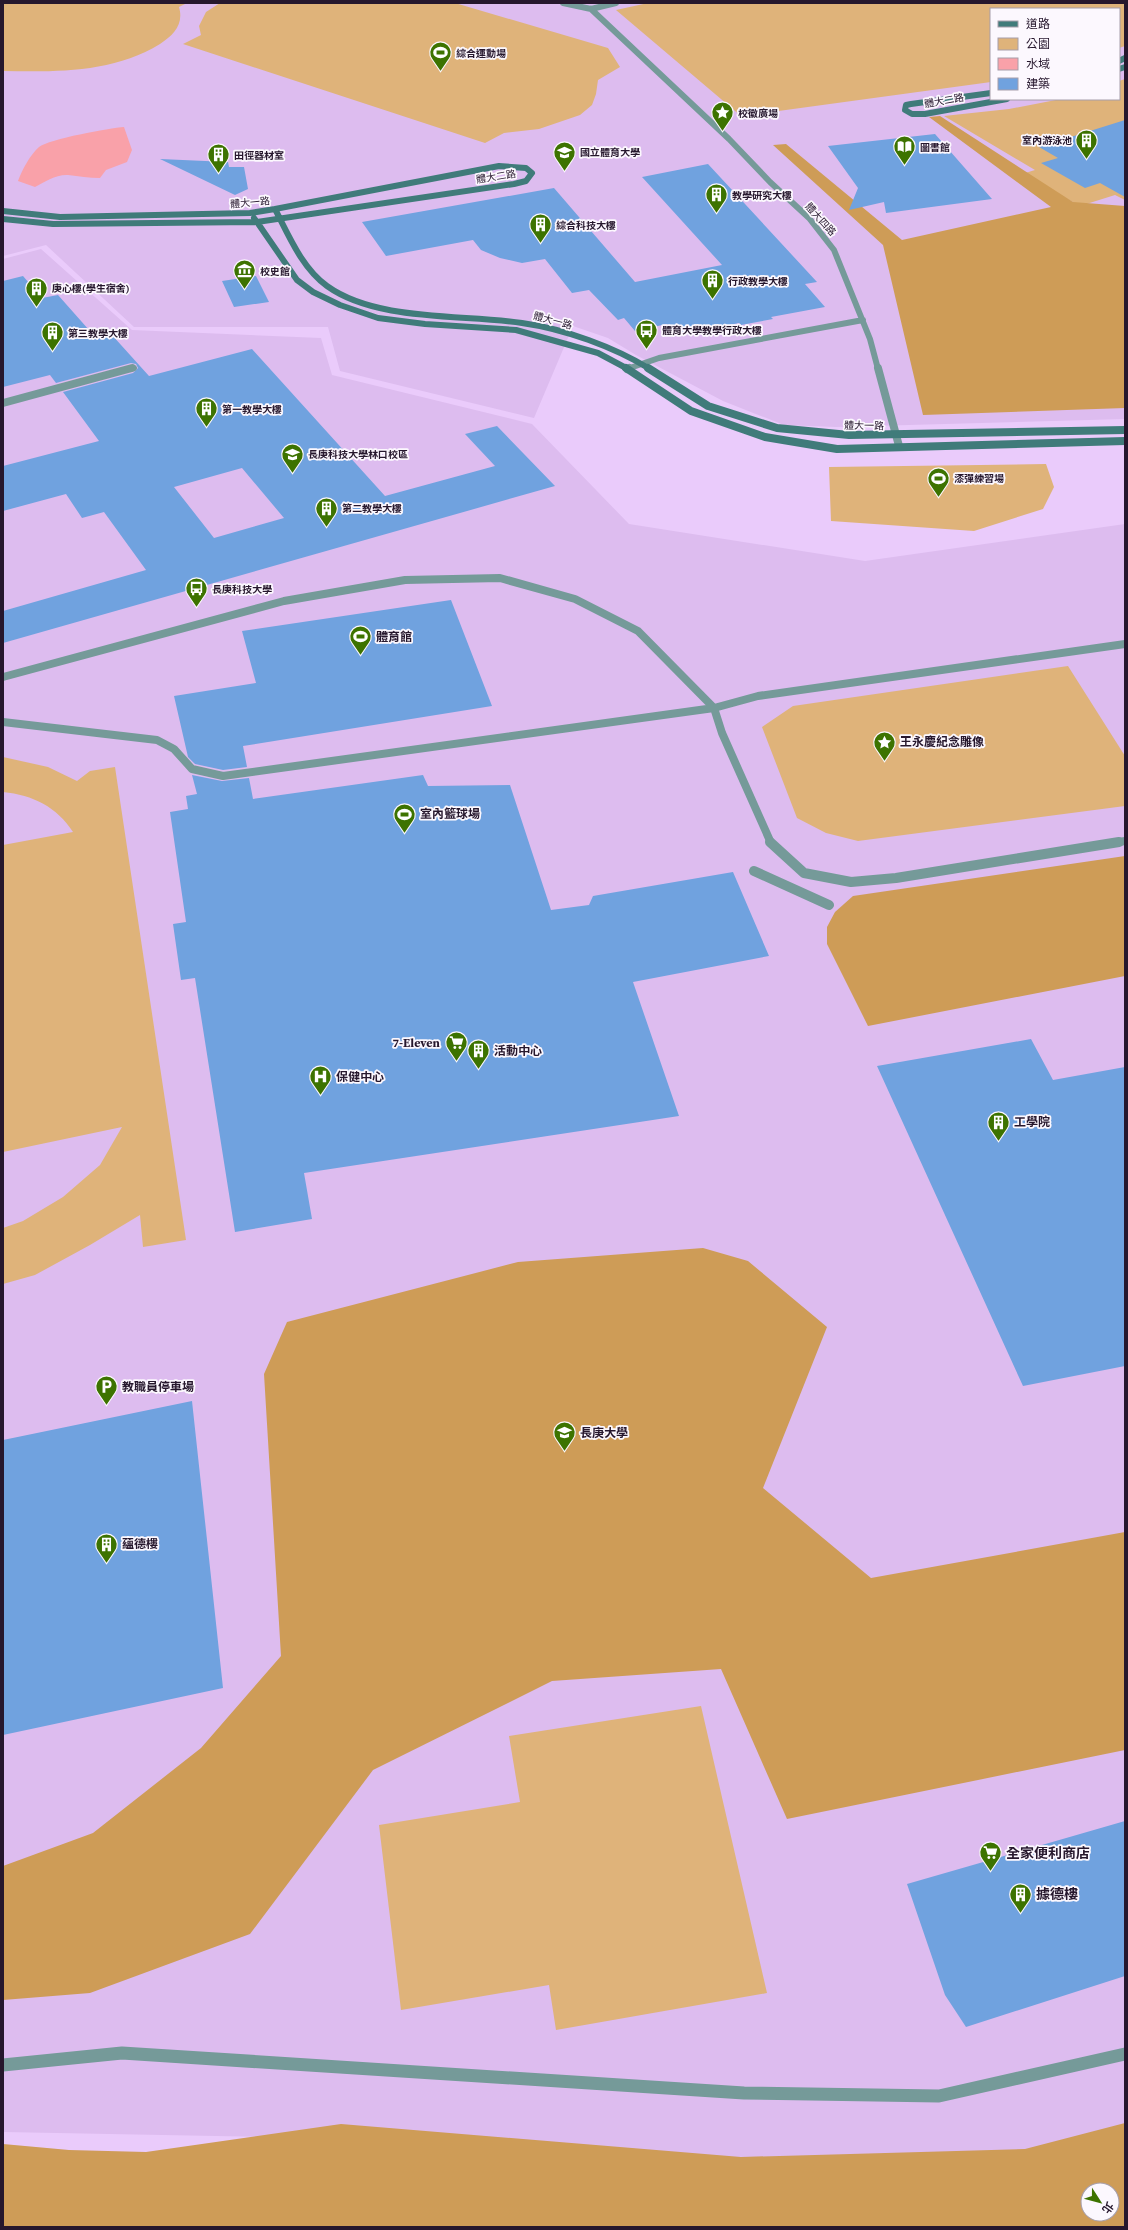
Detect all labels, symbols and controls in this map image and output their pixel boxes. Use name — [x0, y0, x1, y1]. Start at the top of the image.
legend — [990, 8, 1120, 100]
text: 道路 — [1026, 16, 1050, 32]
text: 公園 — [1026, 36, 1050, 52]
sports icon: 綜合運動場 — [427, 40, 453, 73]
place label: 綜合運動場 — [456, 47, 506, 60]
text: 水域 — [1026, 56, 1050, 72]
text: 建築 — [1026, 76, 1050, 92]
street label: 體大二路 — [923, 91, 965, 110]
place icon: 校徽廣場 — [709, 100, 735, 133]
place label: 校徽廣場 — [738, 107, 778, 120]
building icon: 室內游泳池 — [1074, 127, 1100, 160]
library icon: 圖書館 — [891, 134, 917, 167]
place label: 室內游泳池 — [1022, 134, 1072, 147]
school or university icon: 國立體育大學 — [551, 139, 577, 172]
place label: 圖書館 — [920, 141, 950, 154]
building icon: 田徑器材室 — [206, 142, 232, 175]
place label: 國立體育大學 — [580, 146, 640, 159]
place label: 田徑器材室 — [234, 149, 284, 162]
street label: 體大二路 — [475, 167, 517, 186]
building icon: 教學研究大樓 — [703, 182, 729, 215]
place label: 教學研究大樓 — [732, 189, 792, 202]
street label: 體大一路 — [230, 194, 271, 211]
street label: 體大四路 — [802, 200, 839, 239]
building icon: 綜合科技大樓 — [527, 212, 553, 245]
place label: 綜合科技大樓 — [556, 219, 616, 232]
museum icon: 校史館 — [232, 258, 258, 291]
place label: 校史館 — [260, 265, 290, 278]
building icon: 行政教學大樓 — [700, 268, 726, 301]
building icon: 庚心樓(學生宿舍) — [23, 275, 49, 308]
place label: 行政教學大樓 — [728, 275, 788, 288]
place label: 庚心樓(學生宿舍) — [51, 282, 130, 295]
street label: 體大一路 — [532, 309, 574, 332]
bus stop icon: 體育大學教學行政大樓 — [634, 317, 660, 350]
building icon: 第三教學大樓 — [40, 320, 66, 353]
place label: 體育大學教學行政大樓 — [662, 324, 762, 337]
place label: 第三教學大樓 — [68, 327, 128, 340]
building icon: 第一教學大樓 — [194, 396, 220, 429]
place label: 第一教學大樓 — [222, 403, 282, 416]
street label: 體大一路 — [844, 419, 884, 432]
school or university icon: 長庚科技大學林口校區 — [279, 441, 305, 474]
place label: 長庚科技大學林口校區 — [308, 448, 408, 461]
sports icon: 漆彈練習場 — [926, 465, 952, 498]
place label: 漆彈練習場 — [954, 472, 1004, 485]
building icon: 第二教學大樓 — [314, 495, 340, 528]
place label: 第二教學大樓 — [342, 502, 402, 515]
bus stop icon: 長庚科技大學 — [183, 576, 209, 609]
place label: 長庚科技大學 — [212, 583, 272, 596]
sports icon: 體育館 — [348, 624, 374, 657]
place label: 體育館 — [376, 629, 412, 645]
place icon: 王永慶紀念雕像 — [871, 729, 897, 762]
place label: 王永慶紀念雕像 — [900, 734, 984, 750]
sports icon: 室內籃球場 — [392, 801, 418, 834]
place label: 室內籃球場 — [420, 806, 480, 822]
supermarket icon: 7-Eleven — [443, 1030, 469, 1063]
place label: 7-Eleven — [393, 1035, 441, 1051]
building icon: 活動中心 — [465, 1038, 491, 1071]
place label: 活動中心 — [494, 1043, 542, 1059]
hospital icon: 保健中心 — [308, 1064, 334, 1097]
place label: 保健中心 — [336, 1069, 384, 1085]
building icon: 工學院 — [985, 1109, 1011, 1142]
place label: 工學院 — [1014, 1114, 1050, 1130]
parking icon: 教職員停車場 — [93, 1374, 119, 1407]
place label: 教職員停車場 — [122, 1379, 194, 1395]
school or university icon: 長庚大學 — [551, 1420, 577, 1453]
place label: 長庚大學 — [580, 1425, 628, 1441]
building icon: 蘊德樓 — [93, 1531, 119, 1564]
place label: 蘊德樓 — [122, 1536, 158, 1552]
supermarket icon: 全家便利商店 — [977, 1840, 1003, 1873]
place label: 全家便利商店 — [1006, 1843, 1090, 1863]
building icon: 據德樓 — [1008, 1881, 1034, 1914]
place label: 據德樓 — [1036, 1884, 1078, 1904]
north arrow — [1080, 2182, 1120, 2222]
text: 北 — [1098, 2199, 1117, 2216]

